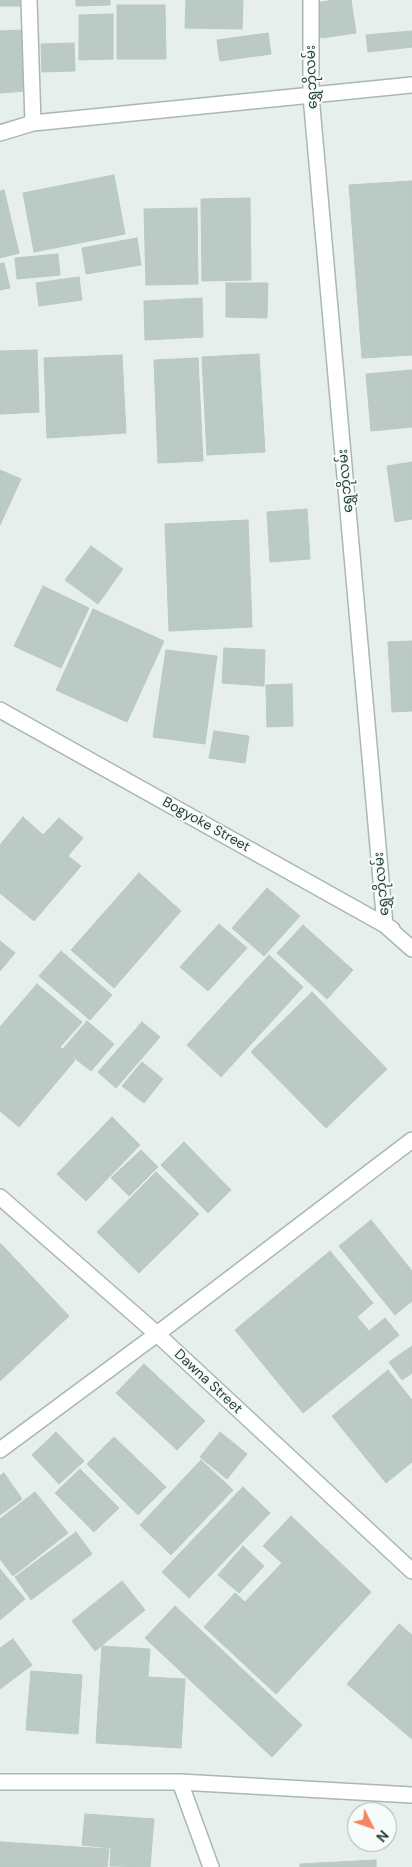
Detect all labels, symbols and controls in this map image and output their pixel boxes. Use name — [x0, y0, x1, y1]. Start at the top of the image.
street label: ရွှေဘိုလမ်း — [302, 45, 322, 109]
street label: ရွှေဘိုလမ်း — [335, 448, 357, 514]
street label: Bogyoke Street — [159, 794, 253, 856]
street label: ရွှေဘိုလမ်း — [371, 851, 393, 917]
street label: Dawna Street — [171, 1346, 245, 1418]
north arrow — [347, 1802, 397, 1852]
text: N — [372, 1826, 393, 1846]

